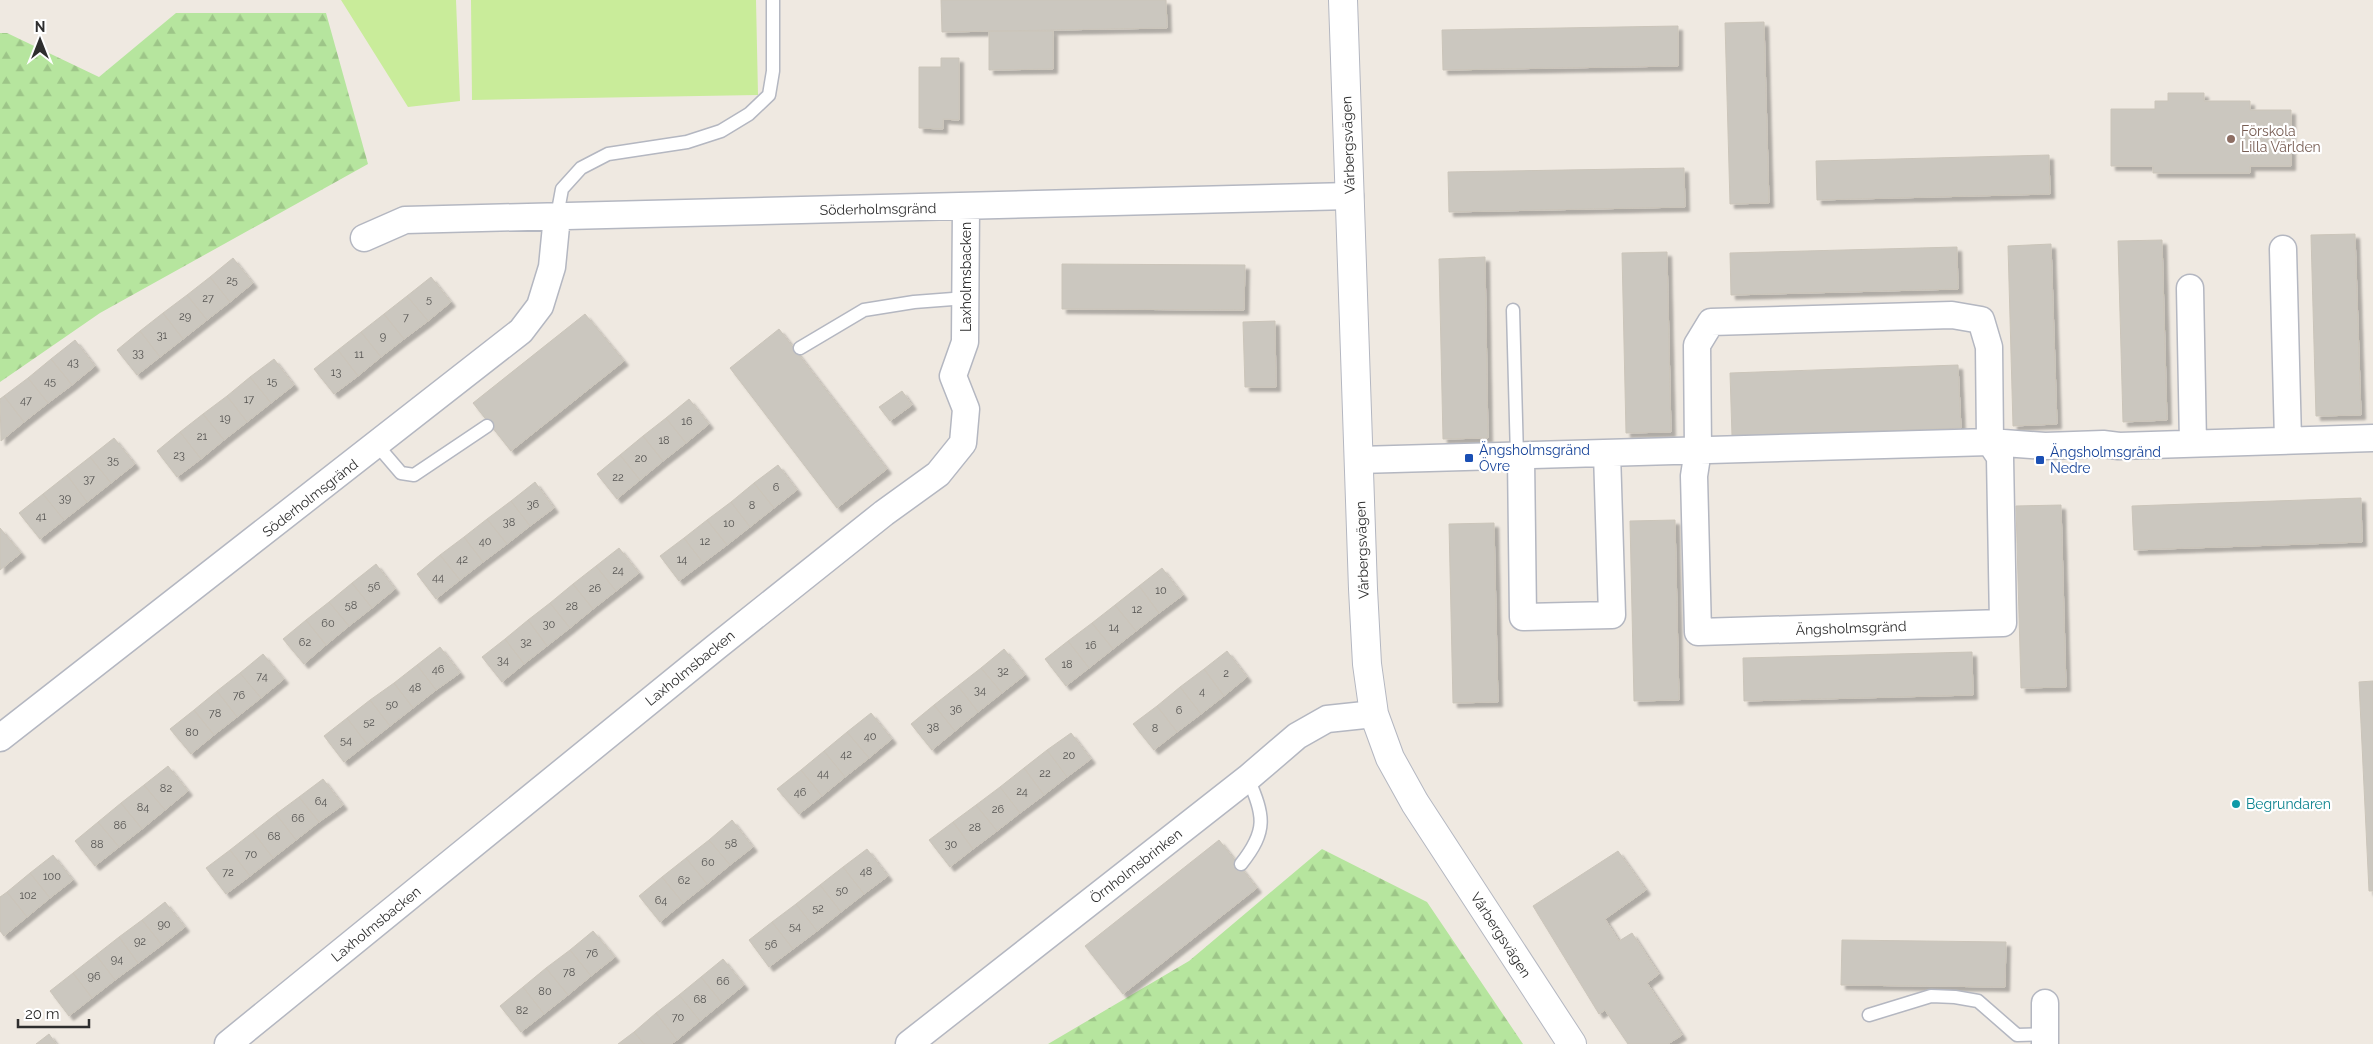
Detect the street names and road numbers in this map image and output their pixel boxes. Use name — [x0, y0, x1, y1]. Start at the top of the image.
street label: Vårbergsvägen — [1338, 96, 1358, 194]
street label: Söderholmsgränd — [820, 200, 936, 218]
street label: Laxholmsbacken — [958, 222, 974, 332]
street label: Söderholmsgränd — [259, 456, 361, 540]
street label: Vårbergsvägen — [1352, 501, 1372, 599]
street label: Ängsholmsgränd — [1795, 616, 1907, 638]
street label: Laxholmsbacken — [642, 627, 738, 709]
street label: Örnholmsbrinken — [1086, 824, 1185, 907]
street label: Laxholmsbacken — [328, 883, 424, 965]
street label: Vårbergsvägen — [1468, 890, 1534, 980]

